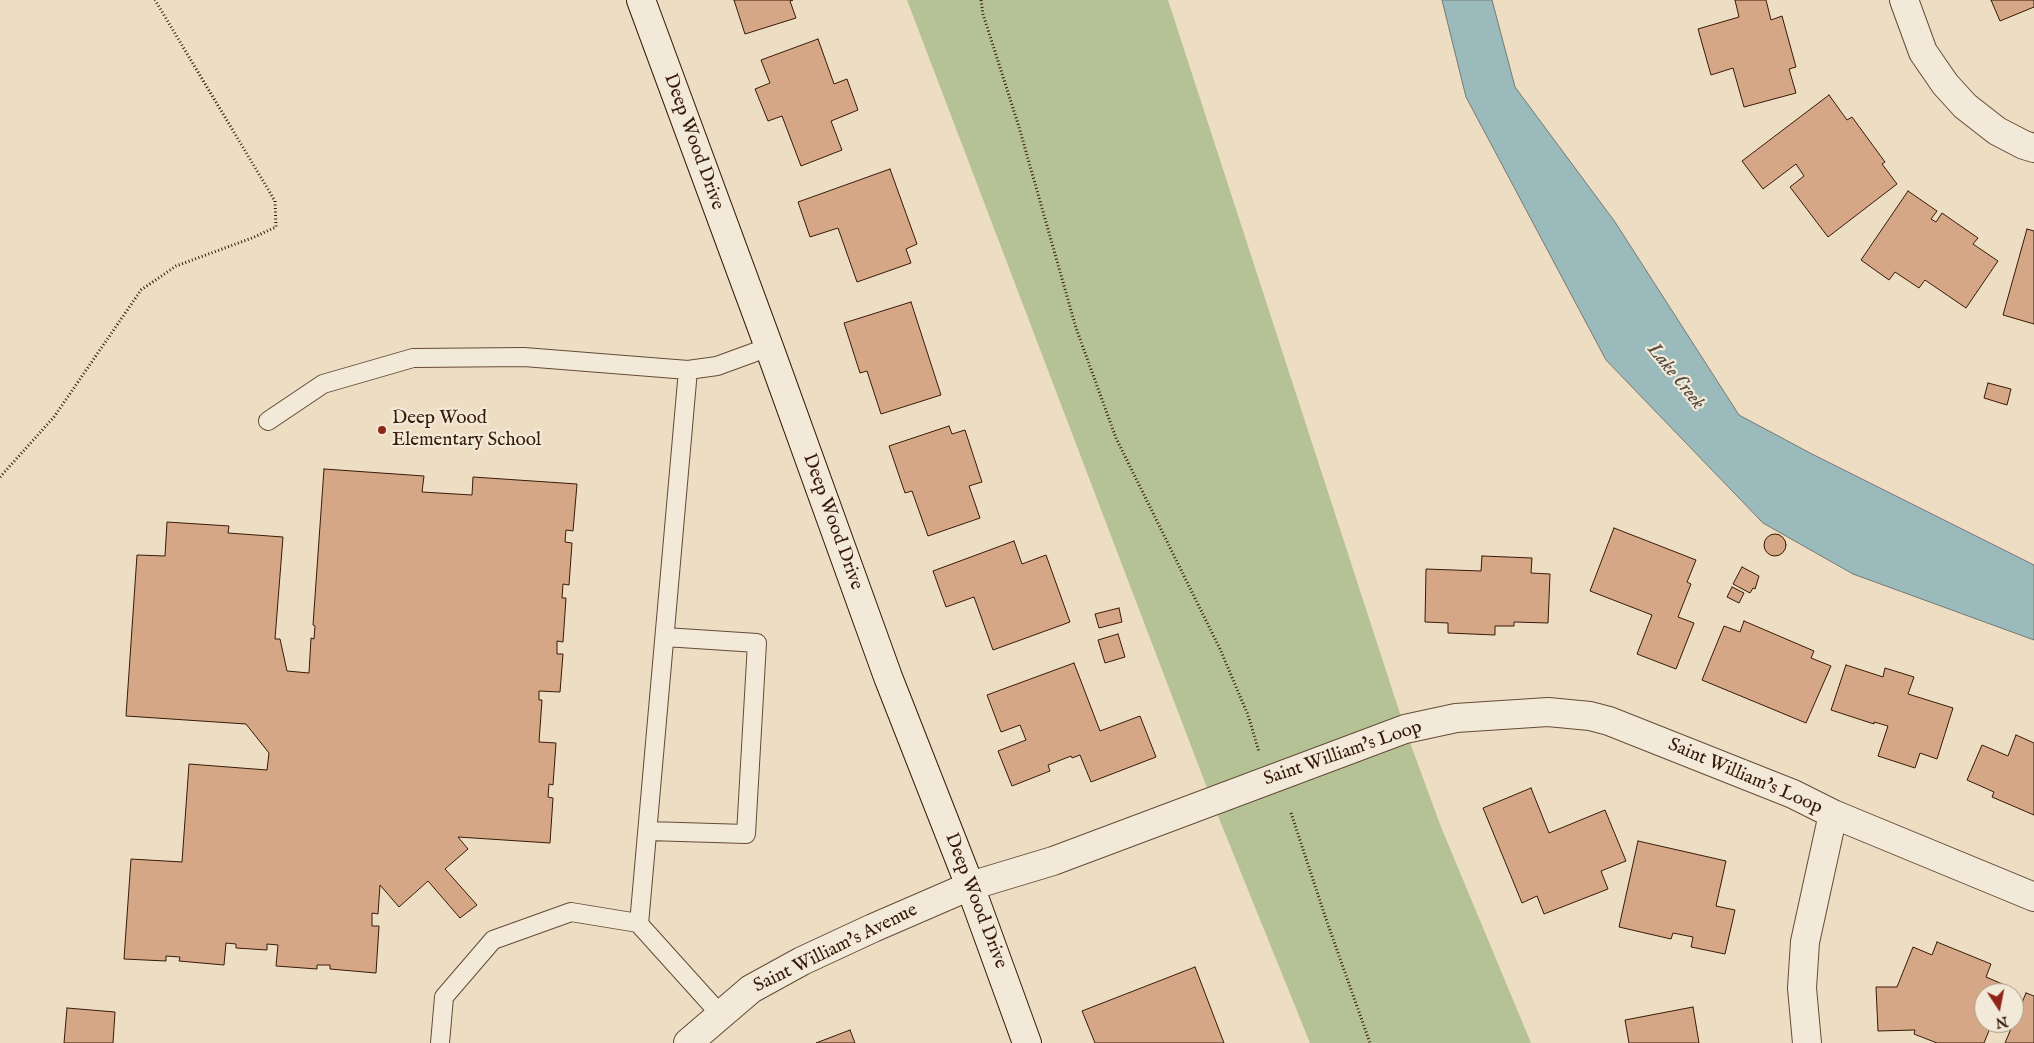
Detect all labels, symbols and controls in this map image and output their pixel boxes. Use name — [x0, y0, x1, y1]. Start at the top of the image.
street label: Deep Wood Drive — [658, 71, 728, 213]
water label: Lake Creek — [1641, 339, 1709, 415]
place label: Deep Wood Elementary School — [392, 408, 541, 452]
marker: Deep Wood Elementary School — [376, 424, 388, 436]
street label: Deep Wood Drive — [797, 451, 867, 593]
street label: Saint William's Loop — [1261, 716, 1425, 792]
street label: Saint William's Loop — [1664, 734, 1826, 820]
street label: Deep Wood Drive — [939, 830, 1011, 972]
street label: Saint William's Avenue — [750, 899, 922, 999]
north arrow — [1974, 983, 2024, 1033]
text: N — [1994, 1012, 2009, 1032]

